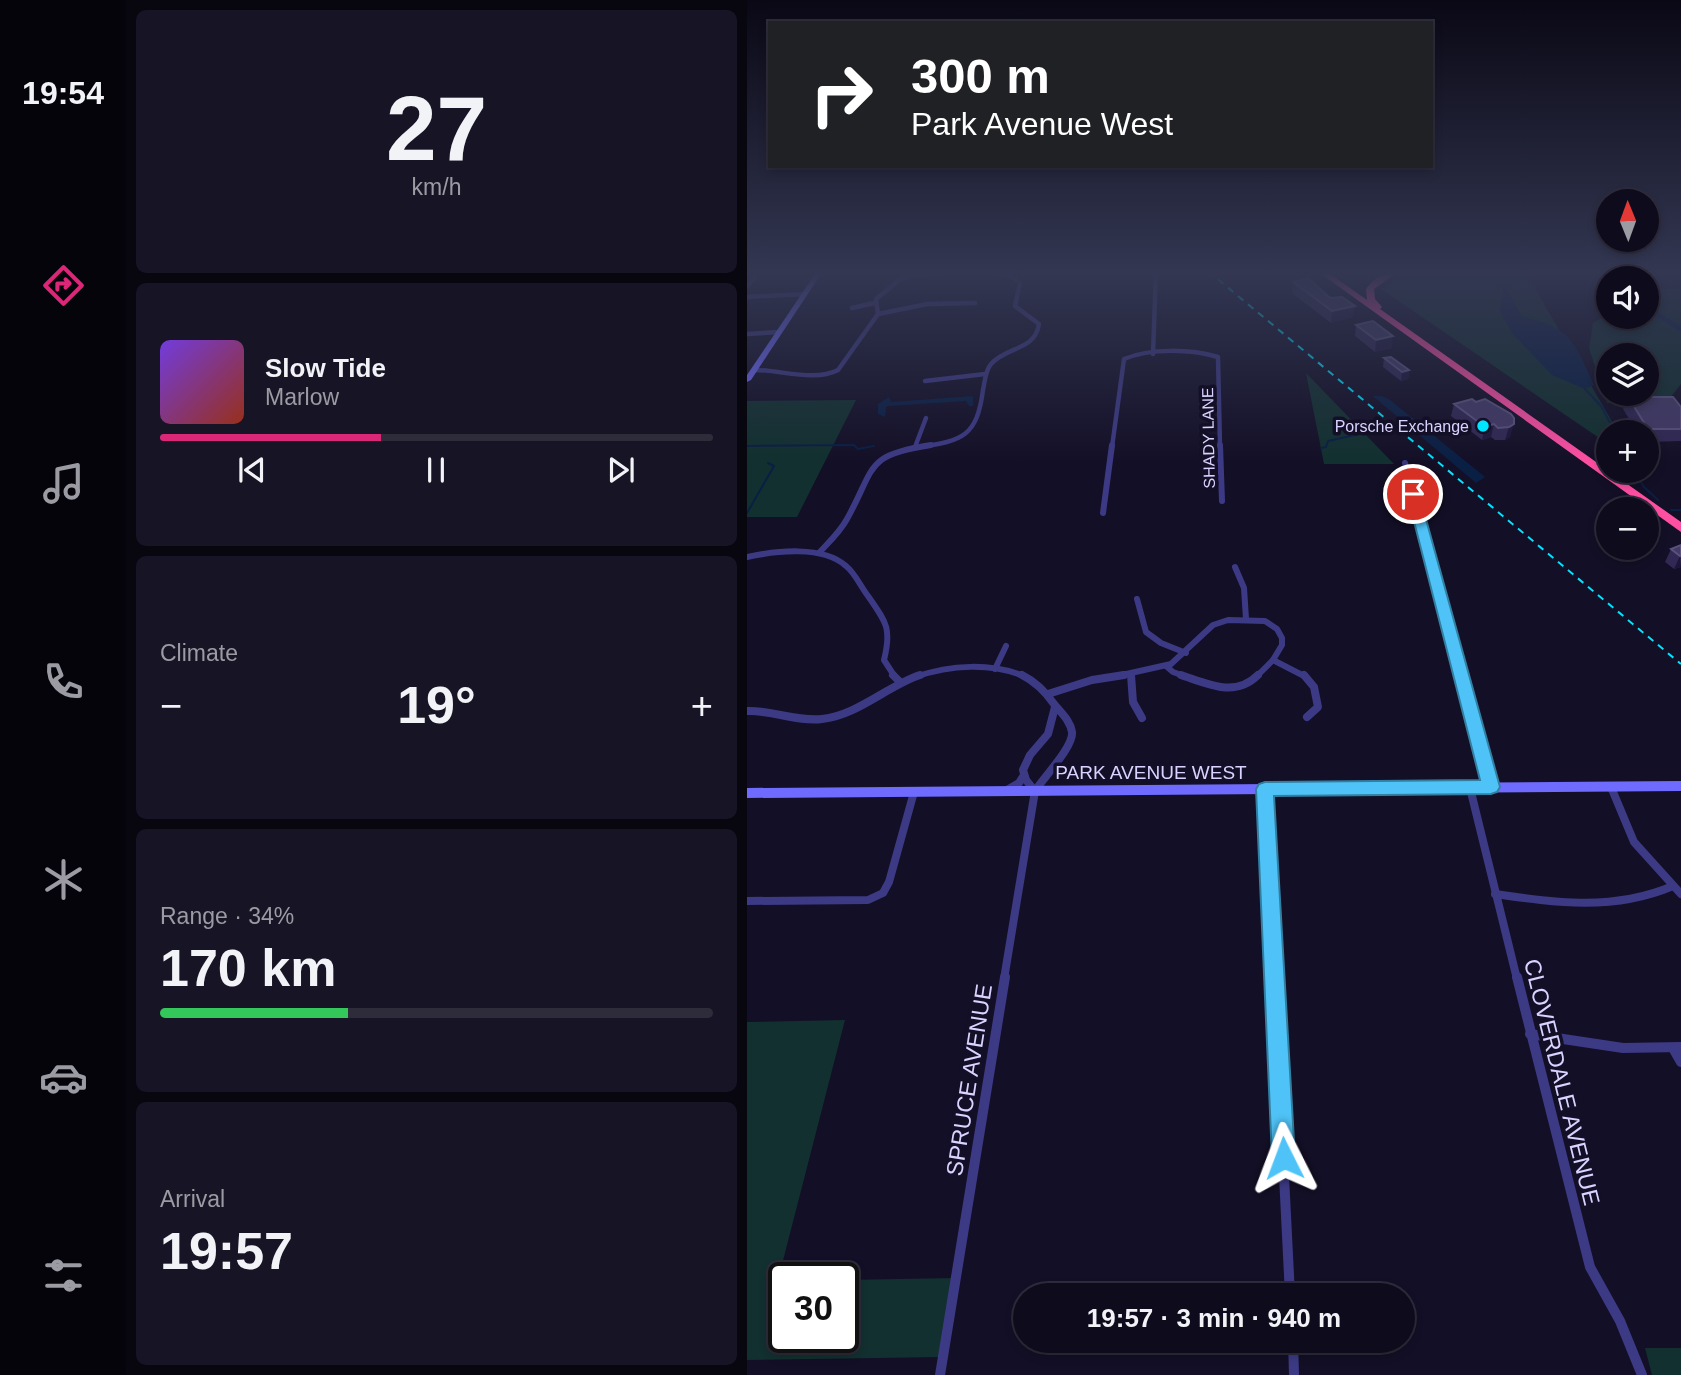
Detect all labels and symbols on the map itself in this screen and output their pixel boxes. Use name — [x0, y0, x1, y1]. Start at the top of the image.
north arrow — [1596, 189, 1659, 252]
street label: SHADY LANE — [1199, 387, 1218, 489]
place label: Porsche Exchange — [1335, 418, 1469, 435]
marker: Porsche Exchange — [1475, 418, 1491, 434]
pin — [1383, 464, 1443, 524]
street label: PARK AVENUE WEST — [1055, 762, 1247, 783]
street label: CLOVERDALE AVENUE — [1519, 956, 1605, 1208]
street label: SPRUCE AVENUE — [941, 982, 997, 1178]
position arrow — [1247, 1121, 1321, 1195]
speed limit sign: 30 — [768, 1262, 859, 1353]

